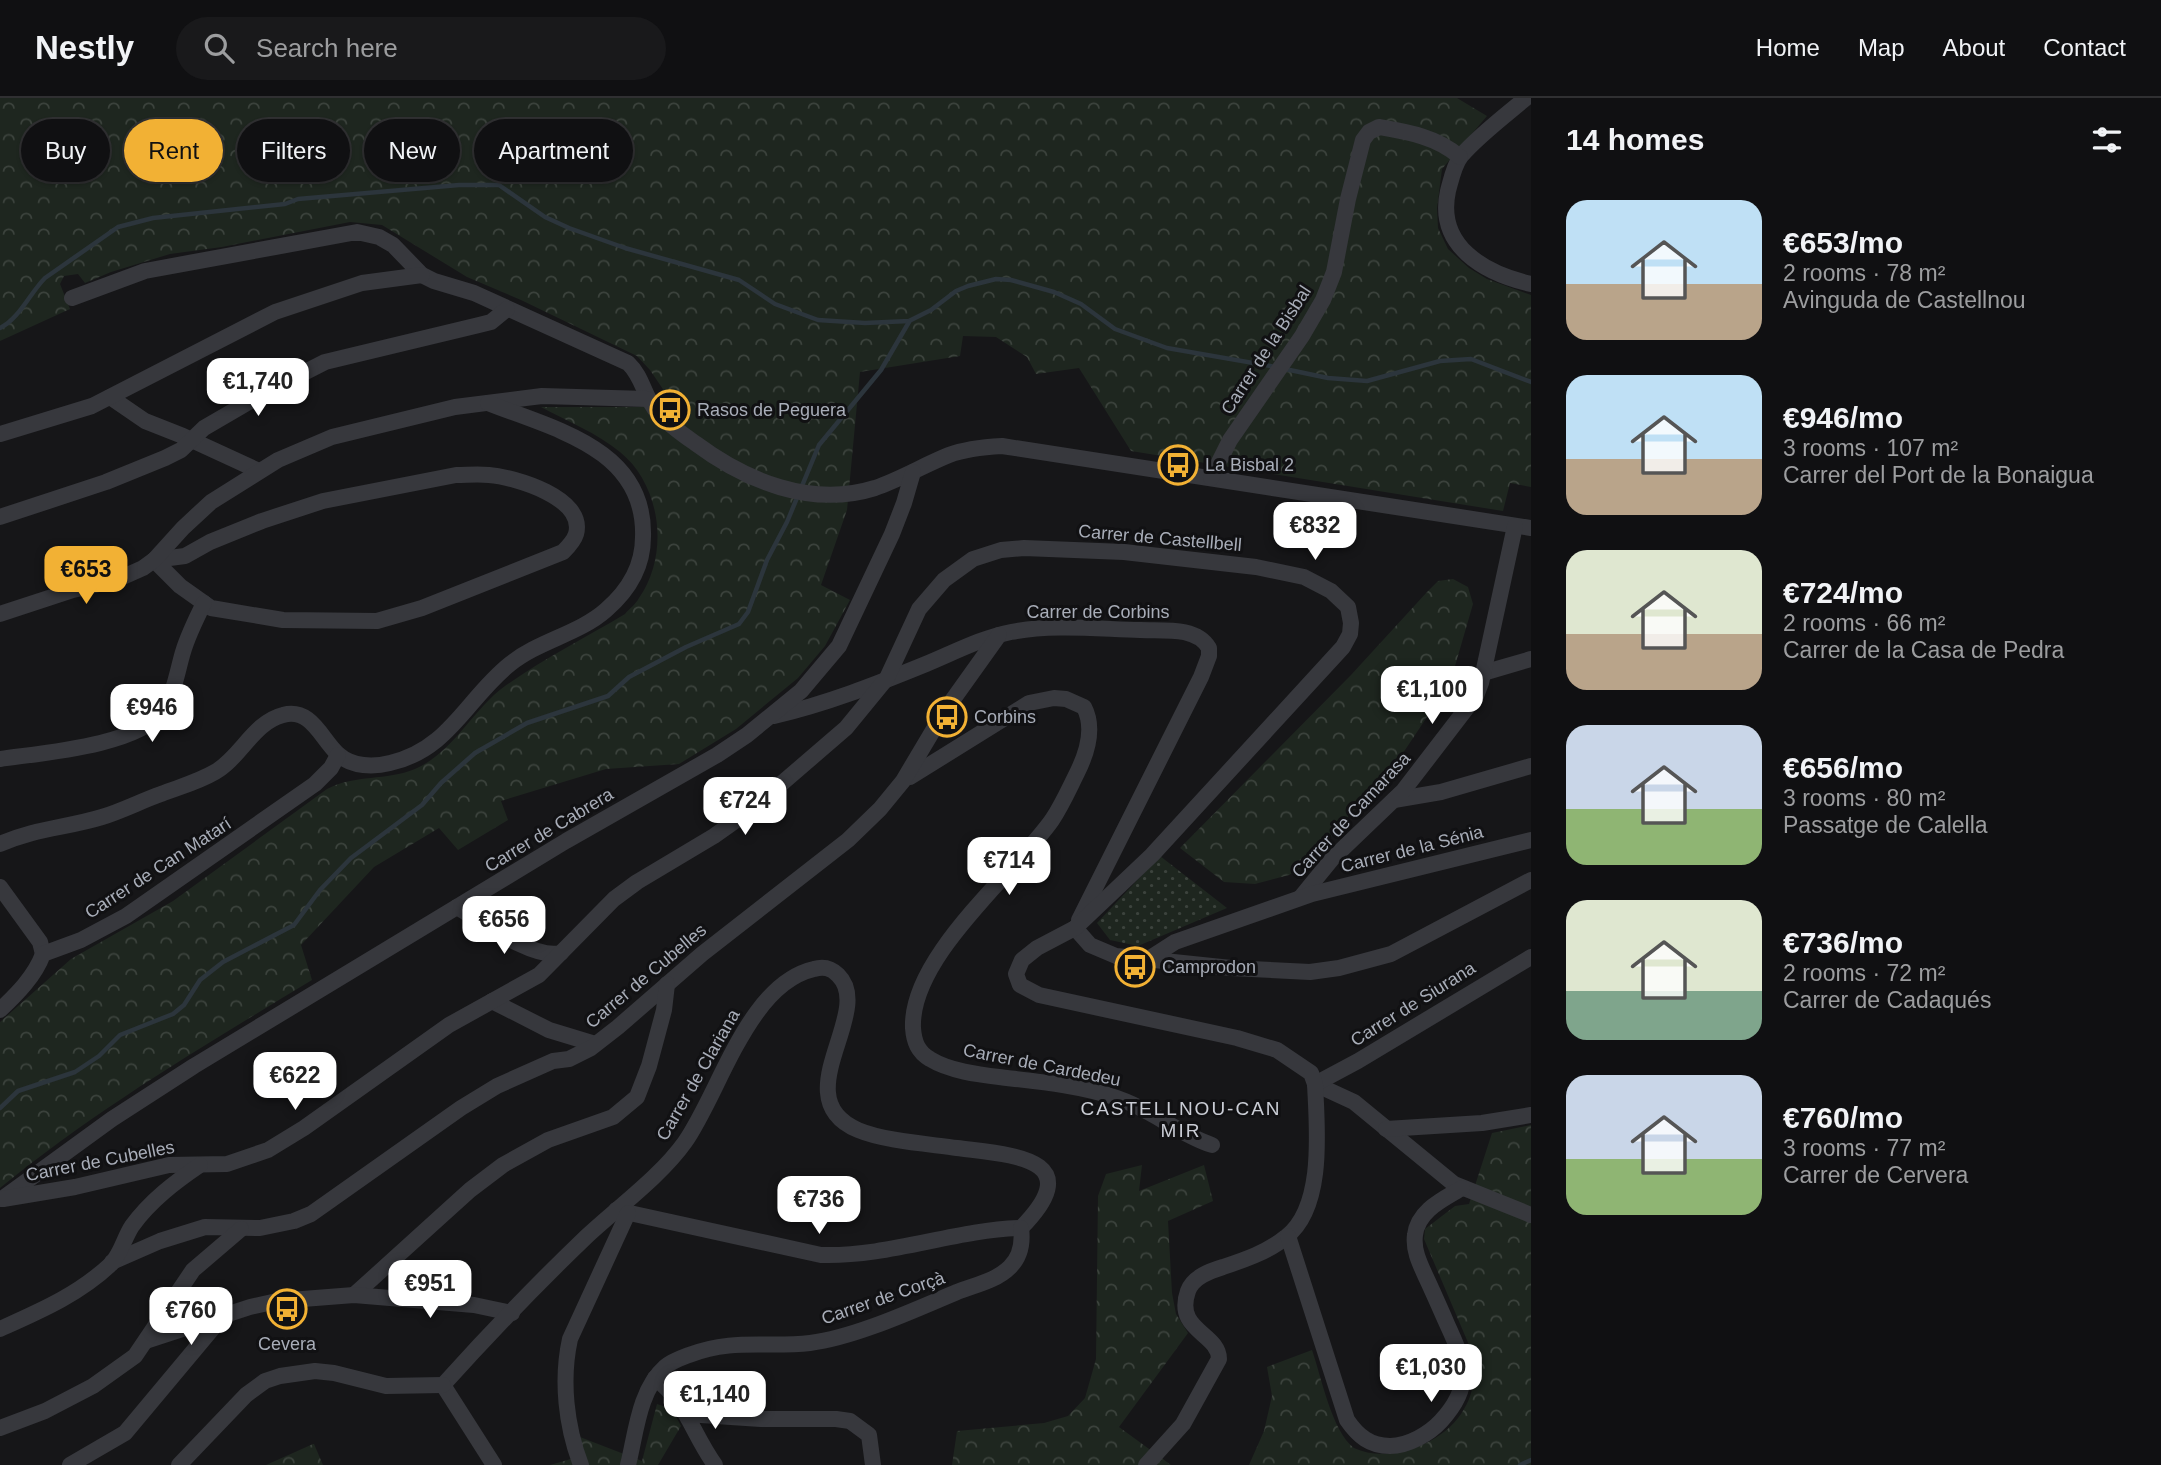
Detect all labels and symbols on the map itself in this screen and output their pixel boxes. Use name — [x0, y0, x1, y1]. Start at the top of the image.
street label: Carrer de la Bisbal — [1217, 282, 1315, 418]
pin: €1,740 — [201, 358, 315, 418]
bus stop icon: Rasos de Peguera — [649, 389, 691, 431]
place label: Rasos de Peguera — [697, 400, 847, 420]
bus stop icon: La Bisbal 2 — [1157, 444, 1199, 486]
place label: La Bisbal 2 — [1205, 455, 1294, 475]
pin: €832 — [1274, 503, 1356, 562]
street label: Carrer de Castellbell — [1077, 521, 1243, 555]
pin: €653 — [45, 546, 127, 606]
street label: Carrer de Corbins — [1026, 602, 1170, 622]
pin: €1,100 — [1375, 666, 1489, 726]
pin: €946 — [111, 684, 193, 744]
bus stop icon: Corbins — [926, 696, 968, 738]
place label: Corbins — [974, 707, 1036, 727]
street label: Carrer de Camarasa — [1288, 747, 1415, 882]
pin: €724 — [704, 778, 786, 837]
street label: Carrer de Cabrera — [481, 783, 618, 876]
street label: Carrer de Can Matarí — [81, 813, 235, 923]
street label: Carrer de la Sénia — [1339, 821, 1486, 876]
pin: €714 — [968, 838, 1050, 897]
pin: €656 — [463, 896, 545, 956]
street label: Carrer de Cubelles — [582, 920, 710, 1032]
bus stop icon: Camprodon — [1114, 946, 1156, 988]
place label: Camprodon — [1162, 957, 1256, 977]
street label: Carrer de Siurana — [1347, 957, 1480, 1050]
street label: Carrer de Clariana — [652, 1005, 744, 1144]
street label: Carrer de Cardedeu — [962, 1040, 1122, 1090]
pin: €622 — [254, 1052, 336, 1112]
district label: CASTELLNOU-CAN MIR — [1080, 1098, 1282, 1141]
street label: Carrer de Cubelles — [24, 1137, 176, 1185]
pin: €736 — [778, 1176, 860, 1236]
pin: €951 — [389, 1260, 471, 1320]
street label: Carrer de Corçà — [819, 1267, 948, 1328]
pin: €760 — [150, 1288, 232, 1347]
bus stop icon: Cevera — [266, 1288, 308, 1330]
place label: Cevera — [258, 1334, 317, 1354]
pin: €1,030 — [1374, 1344, 1488, 1404]
pin: €1,140 — [658, 1372, 772, 1431]

